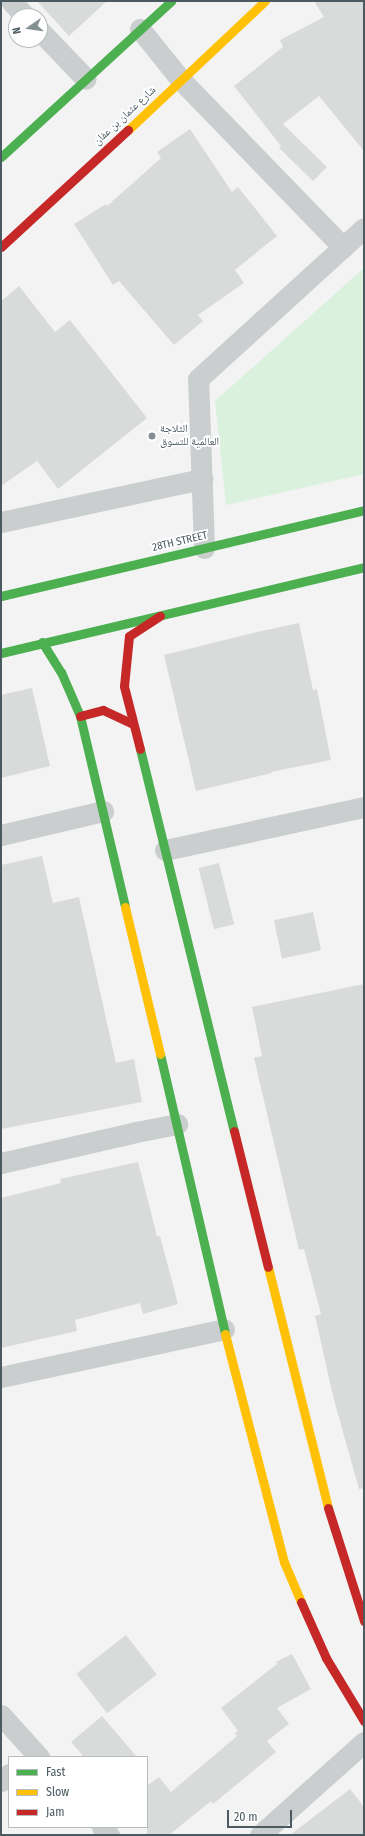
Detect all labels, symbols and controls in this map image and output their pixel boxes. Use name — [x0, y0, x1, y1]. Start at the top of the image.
north arrow — [8, 8, 48, 48]
text: N — [10, 26, 24, 35]
street label: شارع عثمان بن عفان — [91, 84, 159, 148]
place label: الثلاجة العالمية للتسوق — [160, 423, 219, 449]
marker: الثلاجة العالمية للتسوق — [147, 431, 157, 441]
street label: 28TH STREET — [151, 529, 209, 555]
legend — [8, 1756, 148, 1828]
text: Fast — [46, 1765, 65, 1779]
text: Slow — [46, 1785, 69, 1799]
scale bar — [229, 1802, 294, 1828]
text: Jam — [46, 1805, 64, 1819]
text: 20 m — [234, 1810, 258, 1824]

